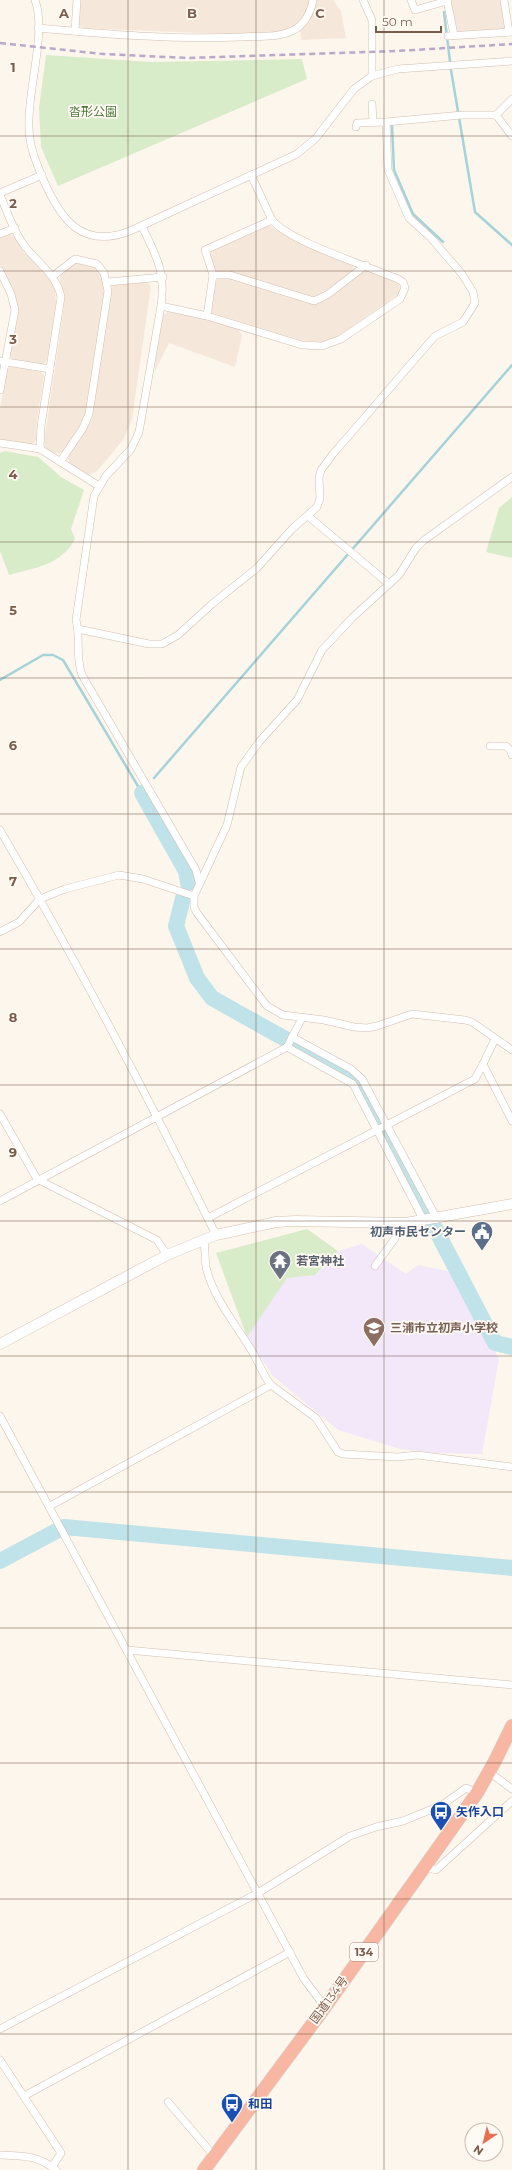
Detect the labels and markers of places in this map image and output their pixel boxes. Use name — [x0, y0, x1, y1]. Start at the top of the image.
public building icon: 初声市民センター — [469, 1219, 495, 1252]
place label: 初声市民センター — [370, 1224, 466, 1239]
temple icon: 若宮神社 — [267, 1248, 293, 1281]
place label: 若宮神社 — [296, 1253, 344, 1268]
school or university icon: 三浦市立初声小学校 — [361, 1315, 387, 1348]
place label: 三浦市立初声小学校 — [390, 1320, 498, 1335]
bus stop icon: 矢作入口 — [428, 1799, 454, 1832]
place label: 矢作入口 — [456, 1804, 504, 1819]
bus stop icon: 和田 — [219, 2091, 245, 2124]
place label: 和田 — [248, 2096, 272, 2111]

